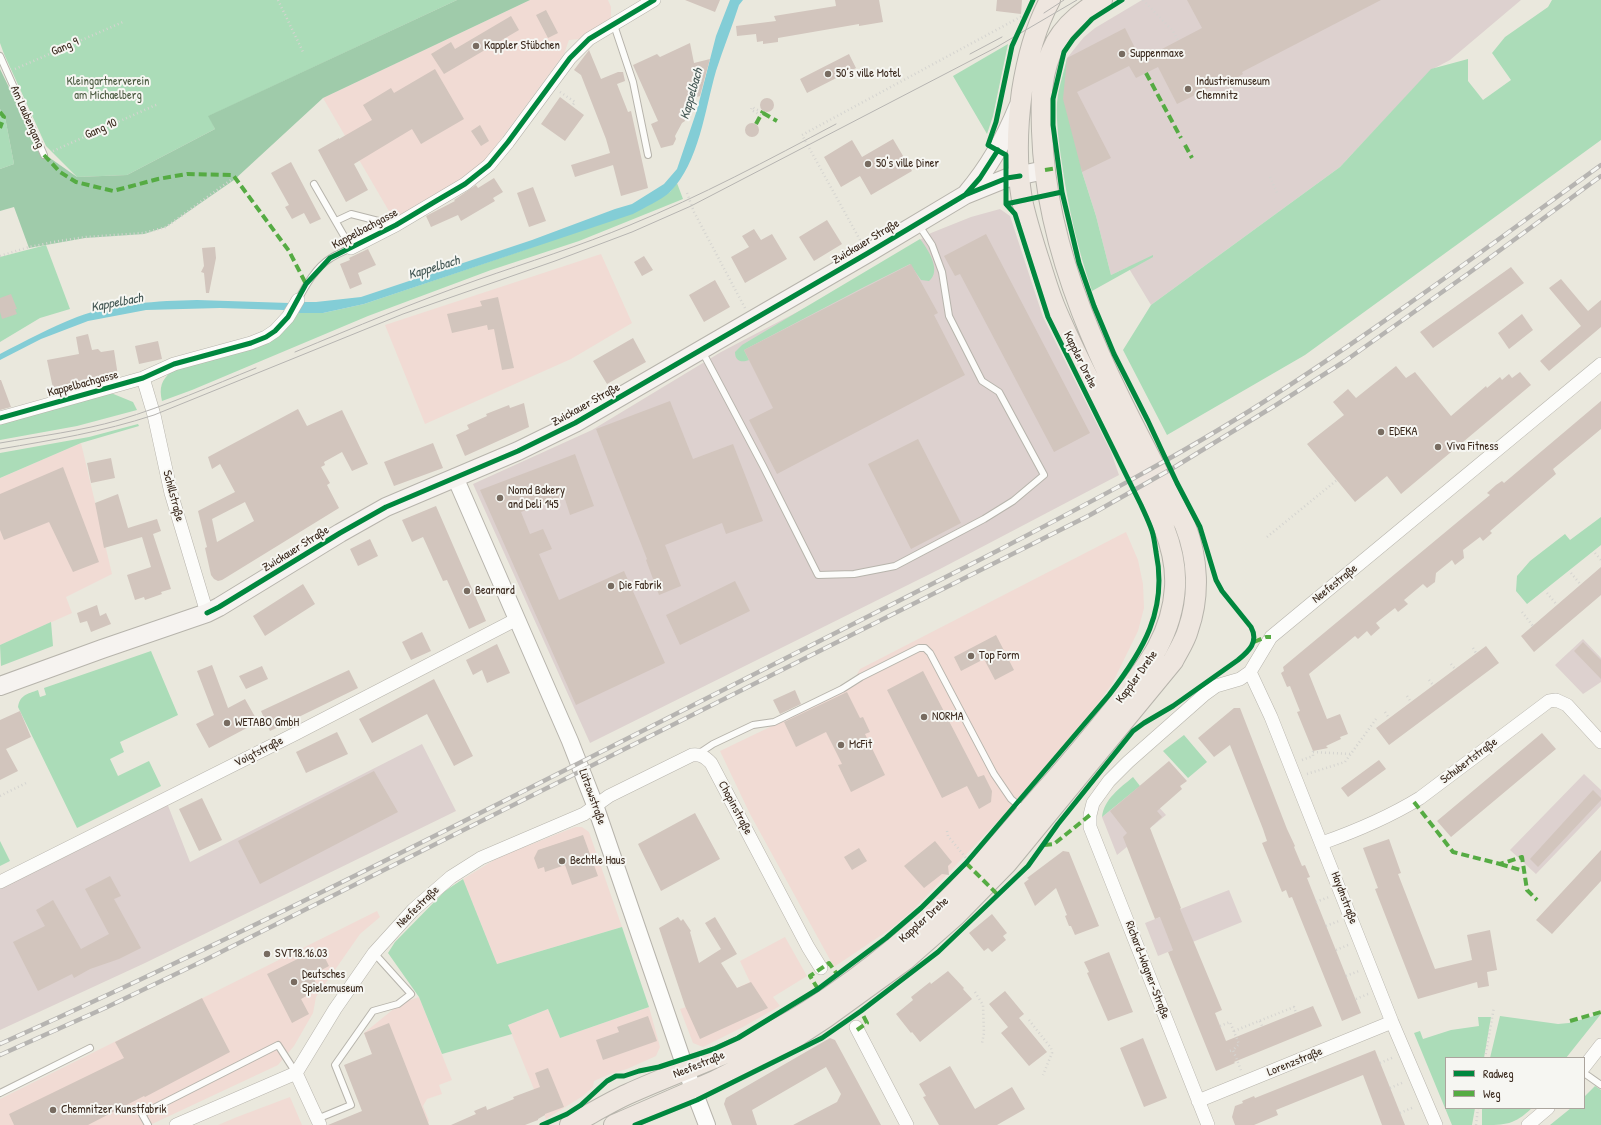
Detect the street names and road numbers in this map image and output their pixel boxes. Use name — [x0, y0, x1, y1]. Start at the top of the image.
street label: Gang 9 — [49, 35, 81, 59]
street label: Am Laubengang — [7, 84, 47, 150]
street label: Gang 10 — [83, 116, 119, 142]
street label: Kappelbachgasse — [330, 206, 400, 252]
street label: Zwickauer Straße — [830, 216, 902, 268]
street label: Kappler Drehe — [1060, 329, 1100, 391]
street label: Kappelbachgasse — [46, 368, 120, 400]
street label: Zwickauer Straße — [549, 380, 623, 430]
street label: Schillstraße — [159, 469, 187, 523]
street label: Zwickauer Straße — [260, 523, 332, 575]
street label: Neefestraße — [1309, 561, 1361, 607]
street label: Kappler Drehe — [1113, 648, 1161, 706]
street label: Voigtstraße — [232, 734, 286, 770]
street label: Schubertstraße — [1438, 735, 1500, 787]
street label: Lützowstraße — [575, 767, 609, 827]
street label: Chopinstraße — [715, 779, 755, 837]
street label: Haydnstraße — [1327, 870, 1361, 926]
street label: Neefestraße — [393, 883, 443, 931]
street label: Kappler Drehe — [896, 894, 952, 946]
street label: Richard-Wagner-Straße — [1122, 919, 1172, 1021]
street label: Lorenzstraße — [1265, 1044, 1325, 1080]
street label: Neefestraße — [671, 1048, 727, 1082]

